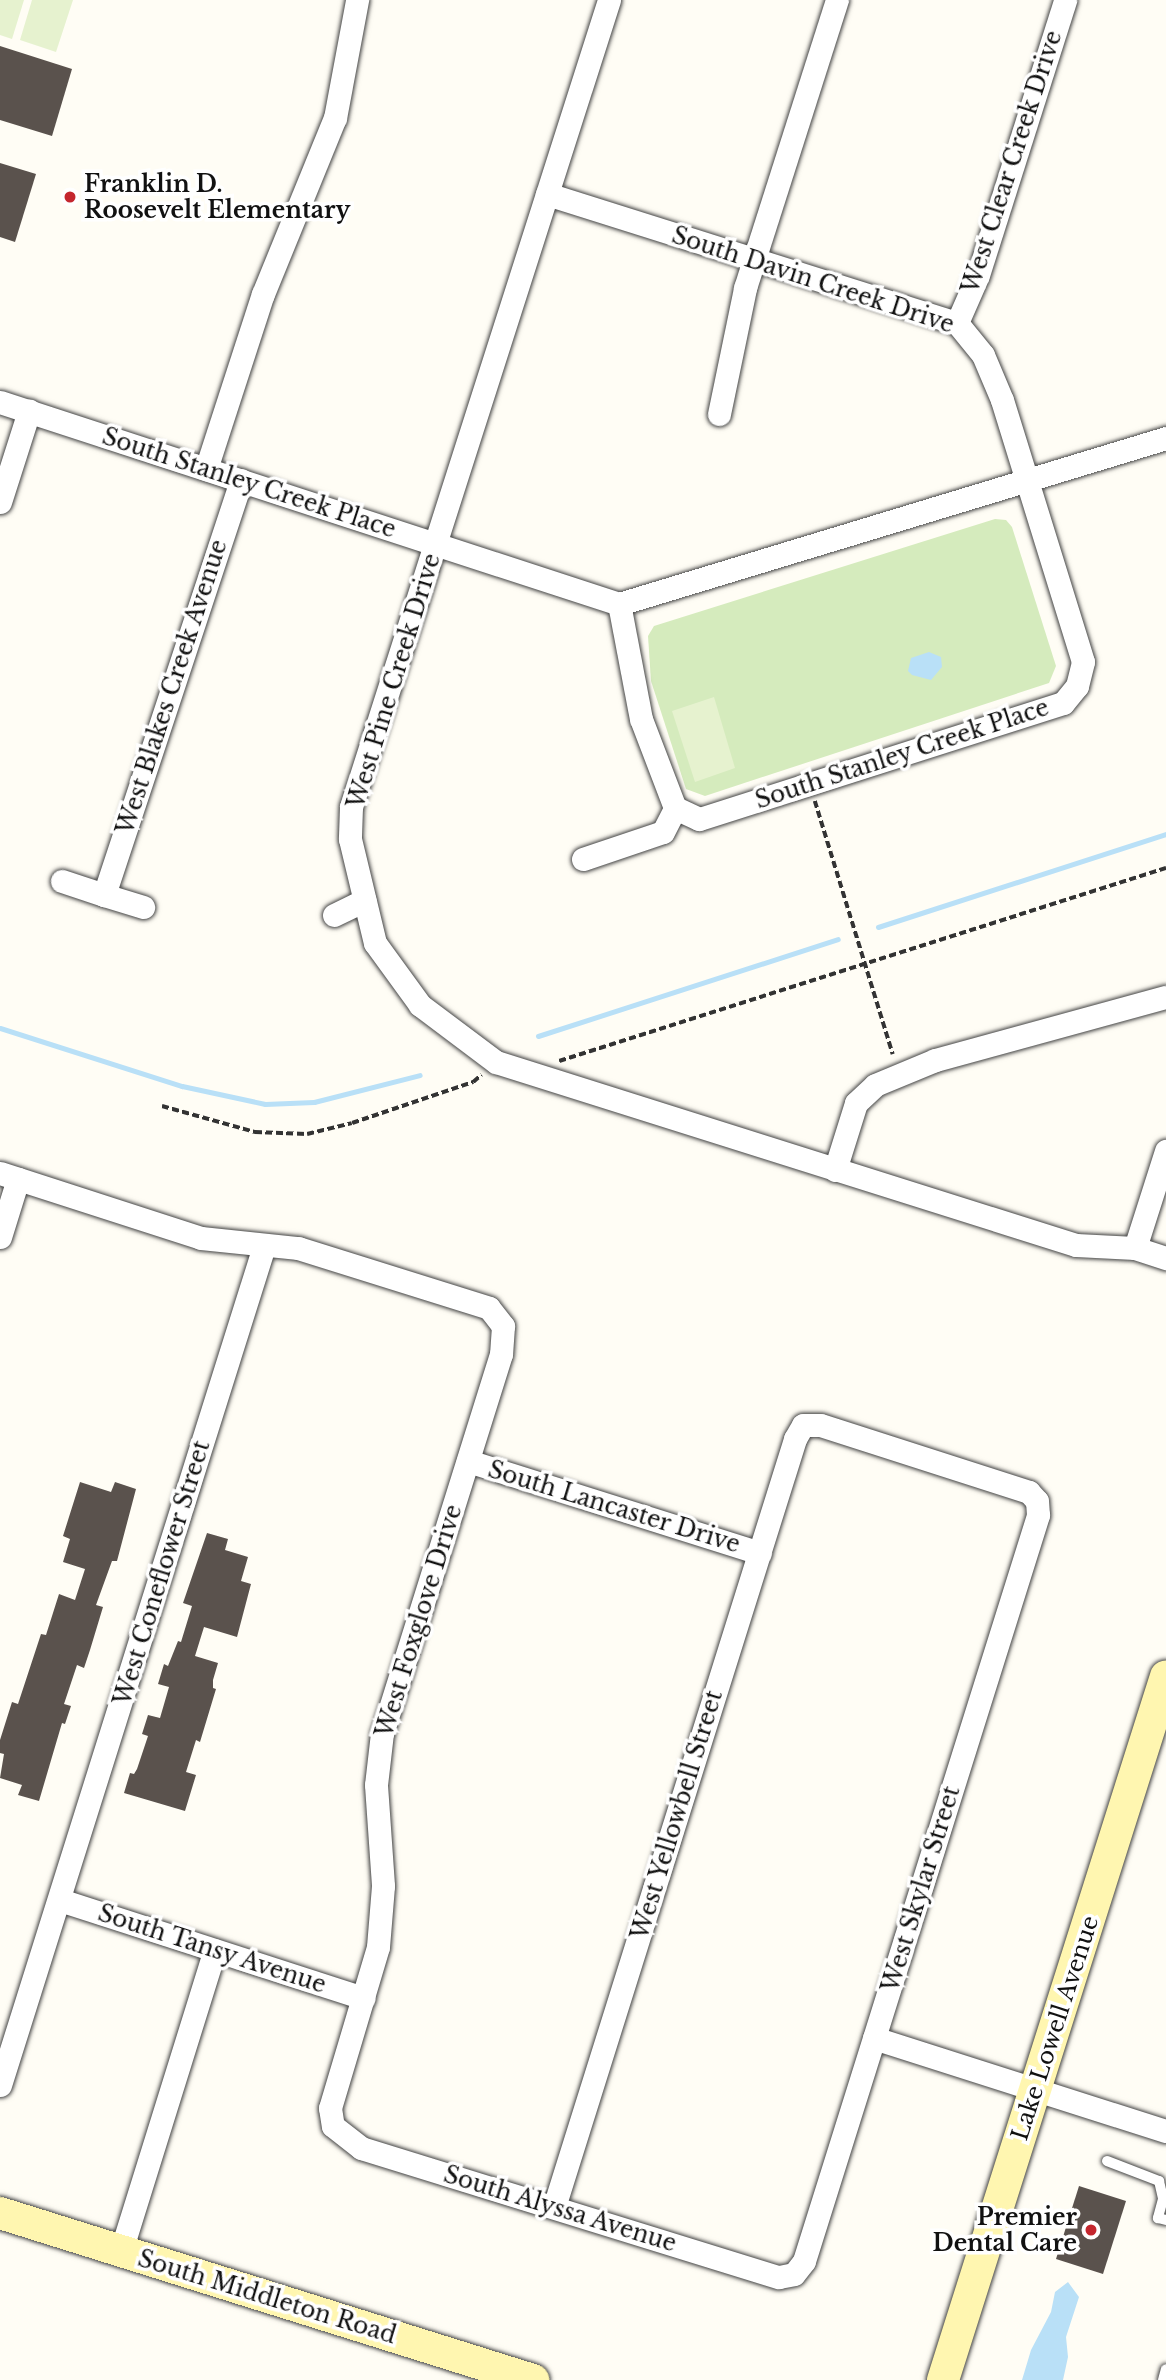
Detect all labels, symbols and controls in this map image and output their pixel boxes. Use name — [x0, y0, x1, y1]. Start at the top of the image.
street label: West Clear Creek Drive — [956, 27, 1068, 297]
place label: Franklin D. Roosevelt Elementary — [84, 170, 350, 224]
marker: Franklin D. Roosevelt Elementary — [62, 189, 78, 205]
street label: South Davin Creek Drive — [668, 221, 958, 339]
street label: South Stanley Creek Place — [98, 422, 400, 544]
street label: West Blakes Creek Avenue — [111, 536, 233, 838]
street label: West Pine Creek Drive — [342, 550, 446, 812]
street label: South Stanley Creek Place — [751, 693, 1053, 815]
street label: West Coneflower Street — [108, 1437, 216, 1709]
street label: South Lancaster Drive — [484, 1455, 744, 1559]
street label: West Foxglove Drive — [370, 1501, 468, 1741]
street label: West Yellowbell Street — [626, 1687, 728, 1943]
street label: West Skylar Street — [876, 1782, 966, 1996]
street label: South Tansy Avenue — [94, 1899, 330, 1999]
street label: Lake Lowell Avenue — [1006, 1912, 1104, 2144]
street label: South Alyssa Avenue — [439, 2160, 681, 2258]
place label: Premier Dental Care — [933, 2203, 1077, 2257]
marker: Premier Dental Care — [1083, 2222, 1099, 2238]
street label: South Middleton Road — [135, 2245, 399, 2349]

